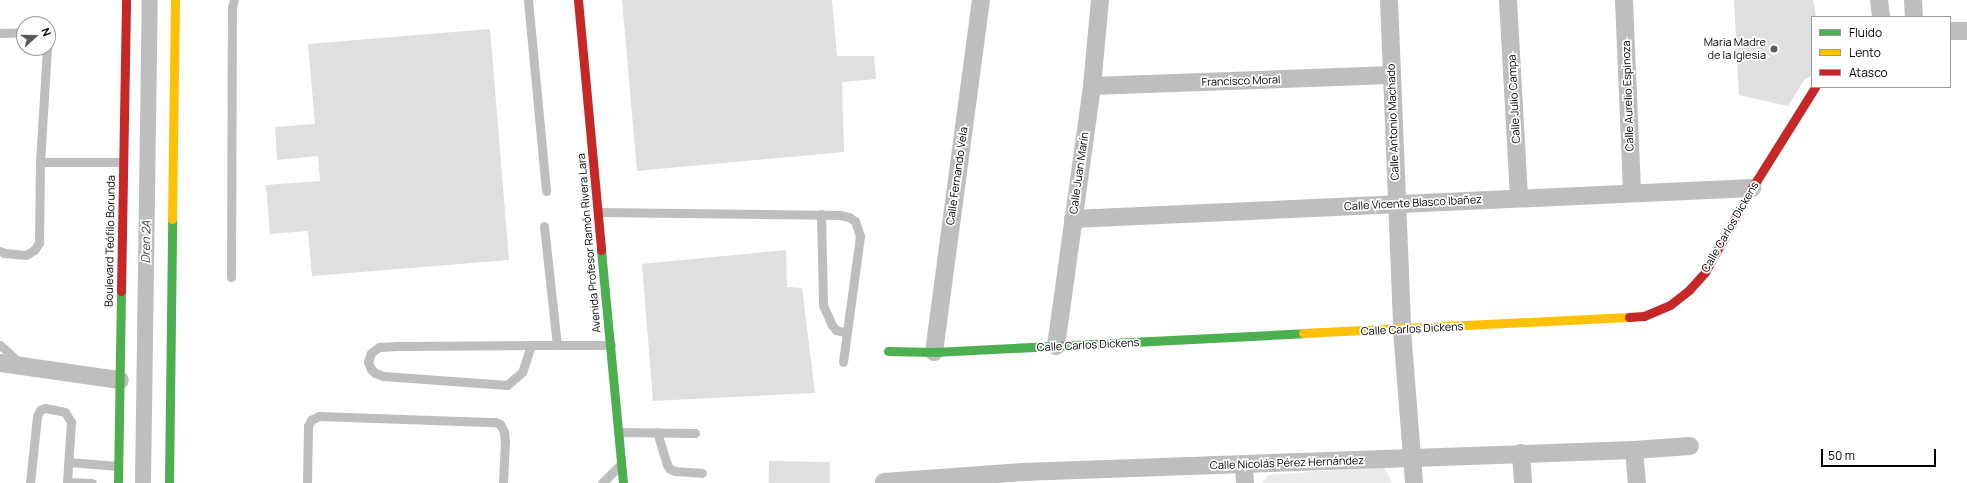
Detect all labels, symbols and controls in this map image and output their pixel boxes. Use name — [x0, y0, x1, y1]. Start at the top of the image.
north arrow — [16, 16, 56, 56]
legend — [1811, 16, 1951, 88]
text: Fluido — [1849, 24, 1882, 41]
text: N — [38, 26, 55, 38]
place label: Maria Madre de la Iglesia — [1704, 36, 1766, 62]
street label: Calle Aurelio Espinoza — [1619, 40, 1637, 152]
marker: Maria Madre de la Iglesia — [1769, 44, 1779, 54]
text: Lento — [1849, 44, 1881, 61]
street label: Calle Julio Campa — [1505, 54, 1523, 144]
street label: Calle Antonio Machado — [1384, 63, 1402, 181]
text: Atasco — [1849, 64, 1888, 81]
street label: Francisco Moral — [1201, 73, 1281, 89]
street label: Calle Fernando Vela — [944, 126, 970, 226]
street label: Calle Juan Marín — [1067, 131, 1091, 215]
street label: Avenida Profesor Ramón Rivera Lara — [575, 153, 603, 333]
street label: Boulevard Teófilo Borunda — [102, 175, 118, 307]
street label: Calle Carlos Dickens — [1699, 179, 1761, 275]
street label: Calle Vicente Blasco Ibañez — [1344, 193, 1482, 213]
water label: Dren 2A — [138, 220, 154, 264]
street label: Calle Carlos Dickens — [1360, 320, 1464, 338]
street label: Calle Carlos Dickens — [1036, 336, 1140, 354]
scale bar — [1823, 441, 1938, 467]
text: 50 m — [1828, 447, 1855, 464]
street label: Calle Nicolás Pérez Hernández — [1210, 454, 1364, 472]

